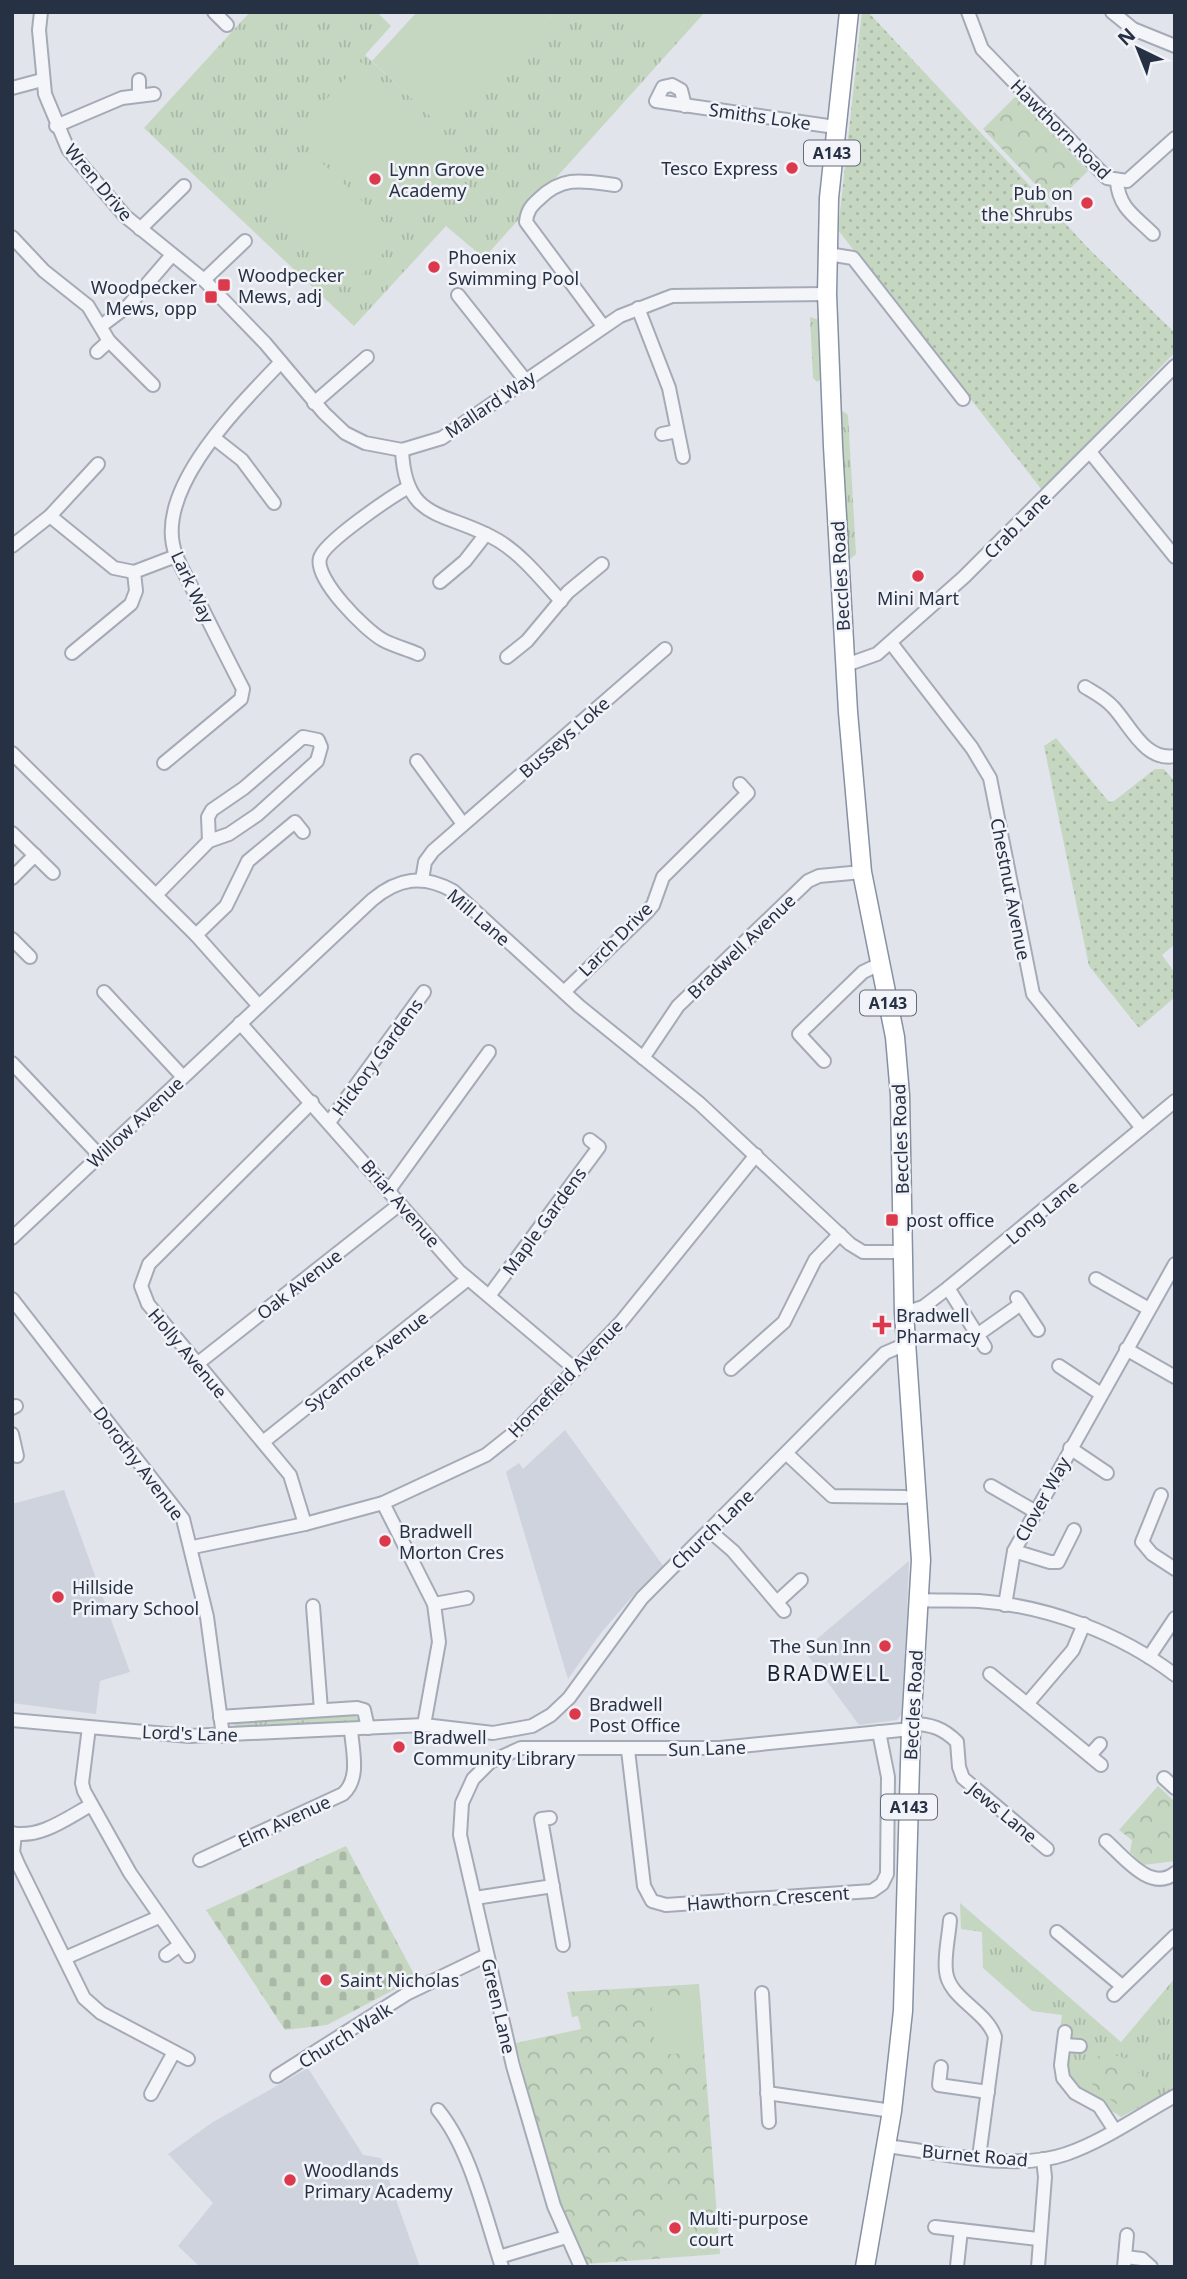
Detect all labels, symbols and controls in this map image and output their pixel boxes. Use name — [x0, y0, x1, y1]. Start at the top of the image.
north arrow — [1103, 14, 1173, 84]
text: N — [1112, 22, 1141, 51]
street label: Hawthorn Road — [1006, 74, 1116, 184]
street label: Smiths Loke — [708, 97, 812, 135]
street label: Wren Drive — [60, 138, 138, 226]
road number: A143 — [804, 140, 860, 166]
place label: Tesco Express — [661, 156, 778, 180]
place label: Lynn Grove Academy — [389, 157, 485, 202]
marker: Tesco Express — [784, 160, 800, 176]
marker: Lynn Grove Academy — [367, 171, 383, 187]
place label: Pub on the Shrubs — [981, 181, 1073, 226]
marker: Pub on the Shrubs — [1079, 195, 1095, 211]
place label: Phoenix Swimming Pool — [448, 245, 579, 290]
marker: Phoenix Swimming Pool — [426, 259, 442, 275]
place label: Woodpecker Mews, adj — [238, 263, 345, 308]
place label: Woodpecker Mews, opp — [91, 275, 198, 320]
marker: Woodpecker Mews, adj — [216, 277, 232, 293]
marker: Woodpecker Mews, opp — [203, 289, 219, 305]
street label: Mallard Way — [440, 364, 541, 443]
street label: Crab Lane — [978, 486, 1056, 564]
street label: Beccles Road — [825, 520, 855, 632]
street label: Lark Way — [166, 547, 220, 628]
marker: Mini Mart — [910, 568, 926, 584]
place label: Mini Mart — [877, 586, 959, 610]
street label: Busseys Loke — [514, 691, 614, 783]
street label: Chestnut Avenue — [985, 816, 1037, 962]
street label: Mill Lane — [443, 883, 515, 951]
street label: Bradwell Avenue — [682, 888, 800, 1004]
street label: Larch Drive — [573, 897, 657, 981]
road number: A143 — [860, 990, 916, 1015]
street label: Hickory Gardens — [326, 993, 428, 1121]
street label: Willow Avenue — [82, 1071, 188, 1173]
street label: Beccles Road — [886, 1083, 914, 1195]
street label: Briar Avenue — [356, 1154, 446, 1252]
street label: Maple Gardens — [497, 1162, 591, 1280]
street label: Long Lane — [1001, 1175, 1083, 1249]
place label: post office — [906, 1208, 994, 1232]
marker: post office — [884, 1212, 900, 1228]
street label: Oak Avenue — [252, 1243, 346, 1325]
street label: Holly Avenue — [143, 1303, 233, 1403]
place label: Bradwell Pharmacy — [896, 1303, 981, 1348]
street label: Sycamore Avenue — [299, 1305, 433, 1417]
street label: Homefield Avenue — [502, 1314, 628, 1442]
marker: Bradwell Pharmacy — [874, 1317, 890, 1333]
street label: Dorothy Avenue — [88, 1401, 190, 1525]
street label: Clover Way — [1009, 1452, 1076, 1546]
street label: Church Lane — [666, 1484, 758, 1574]
place label: Bradwell Morton Cres — [399, 1519, 504, 1564]
marker: Bradwell Morton Cres — [377, 1533, 393, 1549]
place label: Hillside Primary School — [72, 1575, 199, 1620]
marker: Hillside Primary School — [50, 1589, 66, 1605]
place label: The Sun Inn — [770, 1634, 871, 1658]
marker: The Sun Inn — [877, 1638, 893, 1654]
street label: Beccles Road — [898, 1649, 928, 1761]
district label: BRADWELL — [767, 1659, 891, 1687]
place label: Bradwell Post Office — [589, 1692, 680, 1737]
marker: Bradwell Post Office — [567, 1706, 583, 1722]
street label: Lord's Lane — [142, 1719, 238, 1747]
place label: Bradwell Community Library — [413, 1725, 576, 1770]
street label: Sun Lane — [668, 1735, 746, 1761]
marker: Bradwell Community Library — [391, 1739, 407, 1755]
street label: Jews Lane — [962, 1775, 1042, 1848]
street label: Elm Avenue — [234, 1789, 334, 1853]
road number: A143 — [881, 1795, 937, 1820]
street label: Hawthorn Crescent — [686, 1880, 851, 1916]
street label: Green Lane — [476, 1956, 522, 2056]
place label: Saint Nicholas — [340, 1968, 459, 1992]
marker: Saint Nicholas — [318, 1972, 334, 1988]
street label: Church Walk — [294, 1997, 397, 2073]
street label: Burnet Road — [921, 2138, 1029, 2172]
place label: Woodlands Primary Academy — [304, 2158, 453, 2203]
marker: Woodlands Primary Academy — [282, 2172, 298, 2188]
place label: Multi-purpose court — [689, 2206, 808, 2251]
marker: Multi-purpose court — [667, 2220, 683, 2236]

